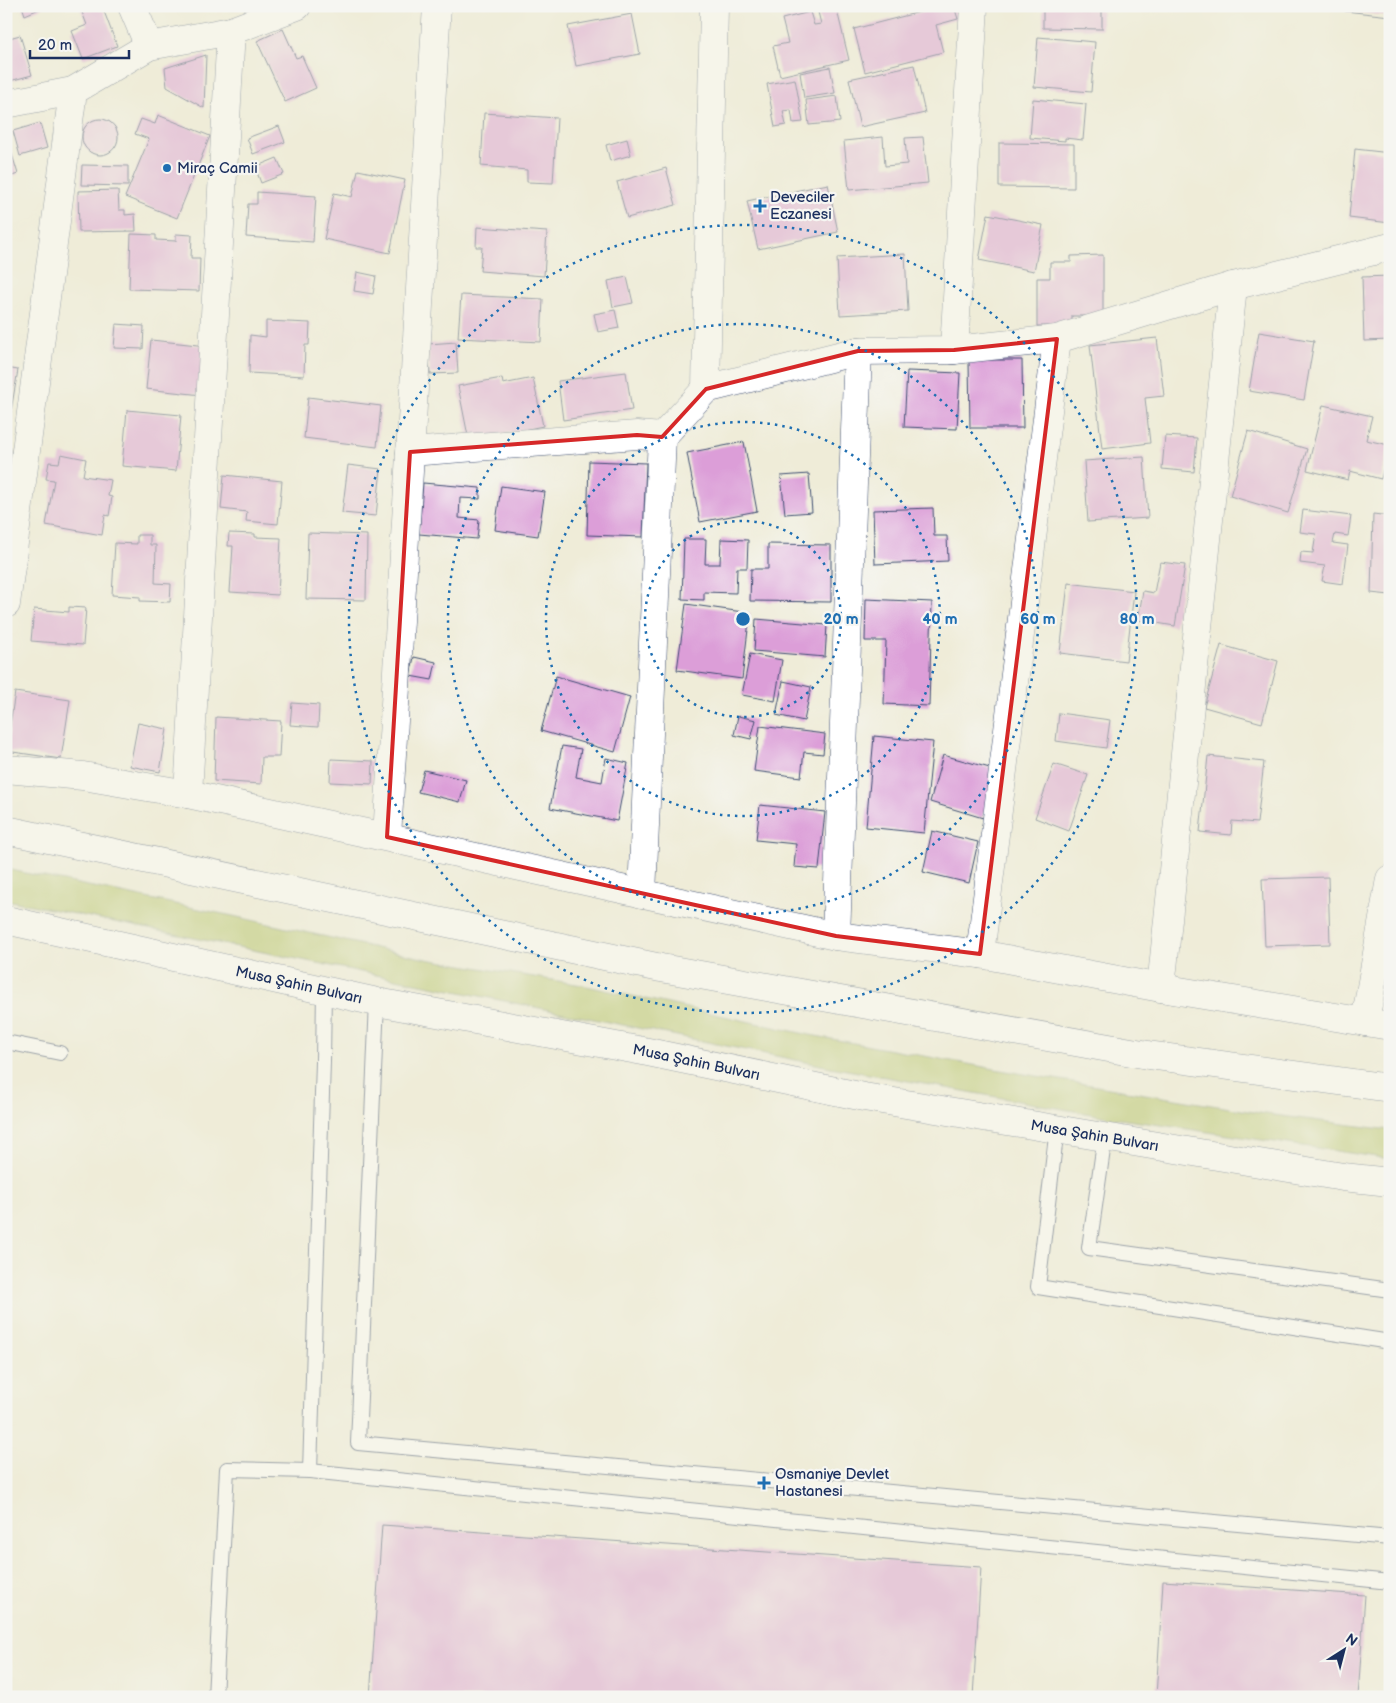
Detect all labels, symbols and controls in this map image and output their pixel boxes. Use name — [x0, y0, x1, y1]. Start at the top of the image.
scale bar — [30, 28, 129, 60]
text: 20 m — [38, 36, 72, 55]
place label: Miraç Camii — [177, 159, 258, 178]
marker: Miraç Camii — [161, 162, 173, 174]
place label: Deveciler Eczanesi — [770, 188, 835, 224]
marker: Deveciler Eczanesi — [754, 200, 766, 212]
centre of rings — [734, 610, 752, 628]
text: 20 m — [824, 610, 859, 629]
text: 40 m — [922, 610, 958, 629]
text: 60 m — [1020, 610, 1056, 629]
text: 80 m — [1119, 610, 1155, 629]
street label: Musa Şahin Bulvarı — [234, 961, 364, 1008]
street label: Musa Şahin Bulvarı — [631, 1040, 762, 1085]
street label: Musa Şahin Bulvarı — [1029, 1115, 1160, 1156]
place label: Osmaniye Devlet Hastanesi — [775, 1465, 889, 1501]
marker: Osmaniye Devlet Hastanesi — [757, 1476, 771, 1490]
north arrow — [1318, 1626, 1368, 1676]
text: N — [1342, 1630, 1361, 1650]

